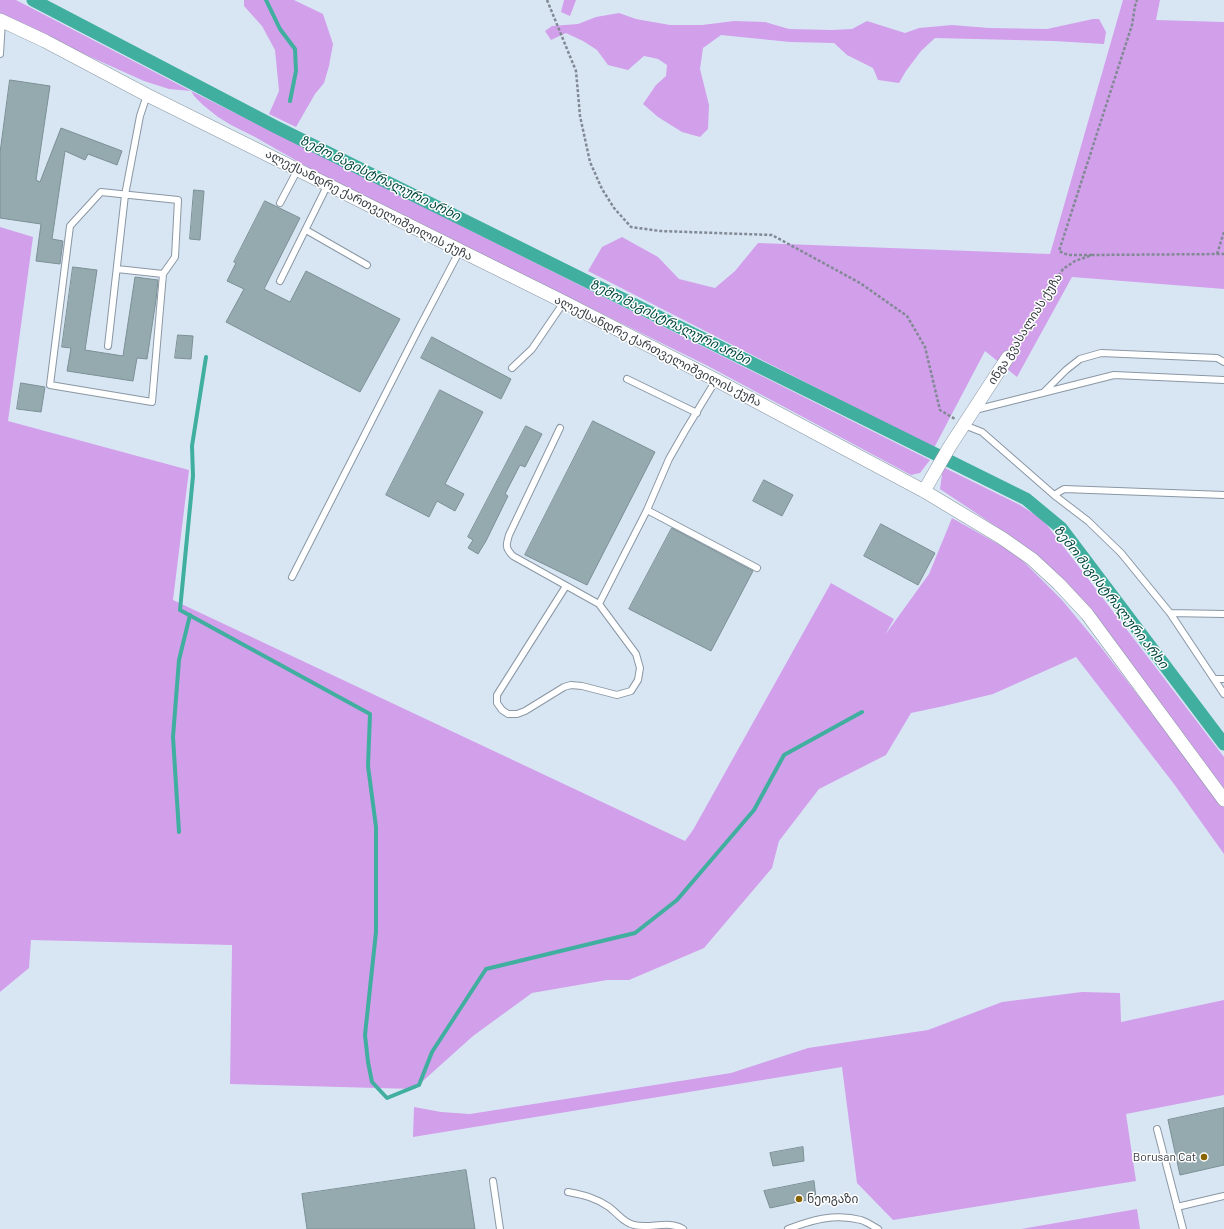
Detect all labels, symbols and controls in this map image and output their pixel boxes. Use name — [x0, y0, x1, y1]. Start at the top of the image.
water label: ზემო მაგისტრალური არხი — [297, 132, 463, 224]
street label: ალექსანდრე ქართველიშვილის ქუჩა — [263, 146, 475, 264]
street label: ინგა გვასალიას ქუჩა — [985, 271, 1065, 387]
water label: ზემო მაგისტრალური არხი — [587, 276, 753, 368]
street label: ალექსანდრე ქართველიშვილის ქუჩა — [552, 292, 764, 410]
water label: ზემო მაგისტრალური არხი — [1050, 523, 1172, 671]
place label: Borusan Cat — [1133, 1150, 1196, 1164]
marker: Borusan Cat — [1199, 1152, 1209, 1162]
place label: ნეოგაზი — [807, 1192, 858, 1206]
marker: ნეოგაზი — [794, 1194, 804, 1204]

